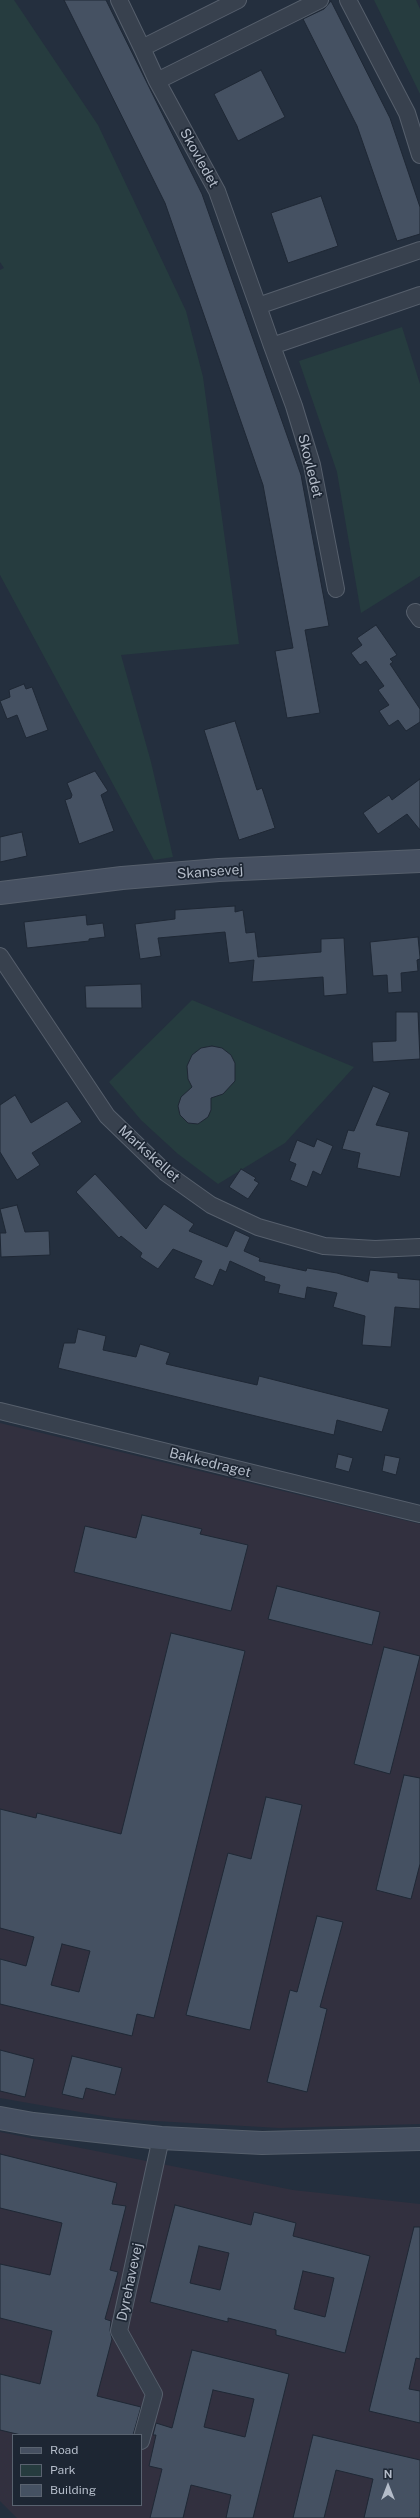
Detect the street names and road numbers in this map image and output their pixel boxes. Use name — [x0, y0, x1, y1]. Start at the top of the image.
street label: Skovledet — [176, 126, 222, 190]
street label: Skovledet — [294, 432, 326, 500]
street label: Skansevej — [176, 861, 244, 883]
street label: Markskellet — [115, 1122, 183, 1186]
street label: Bakkedraget — [168, 1445, 252, 1481]
street label: Dyrehavevej — [114, 2241, 146, 2323]

